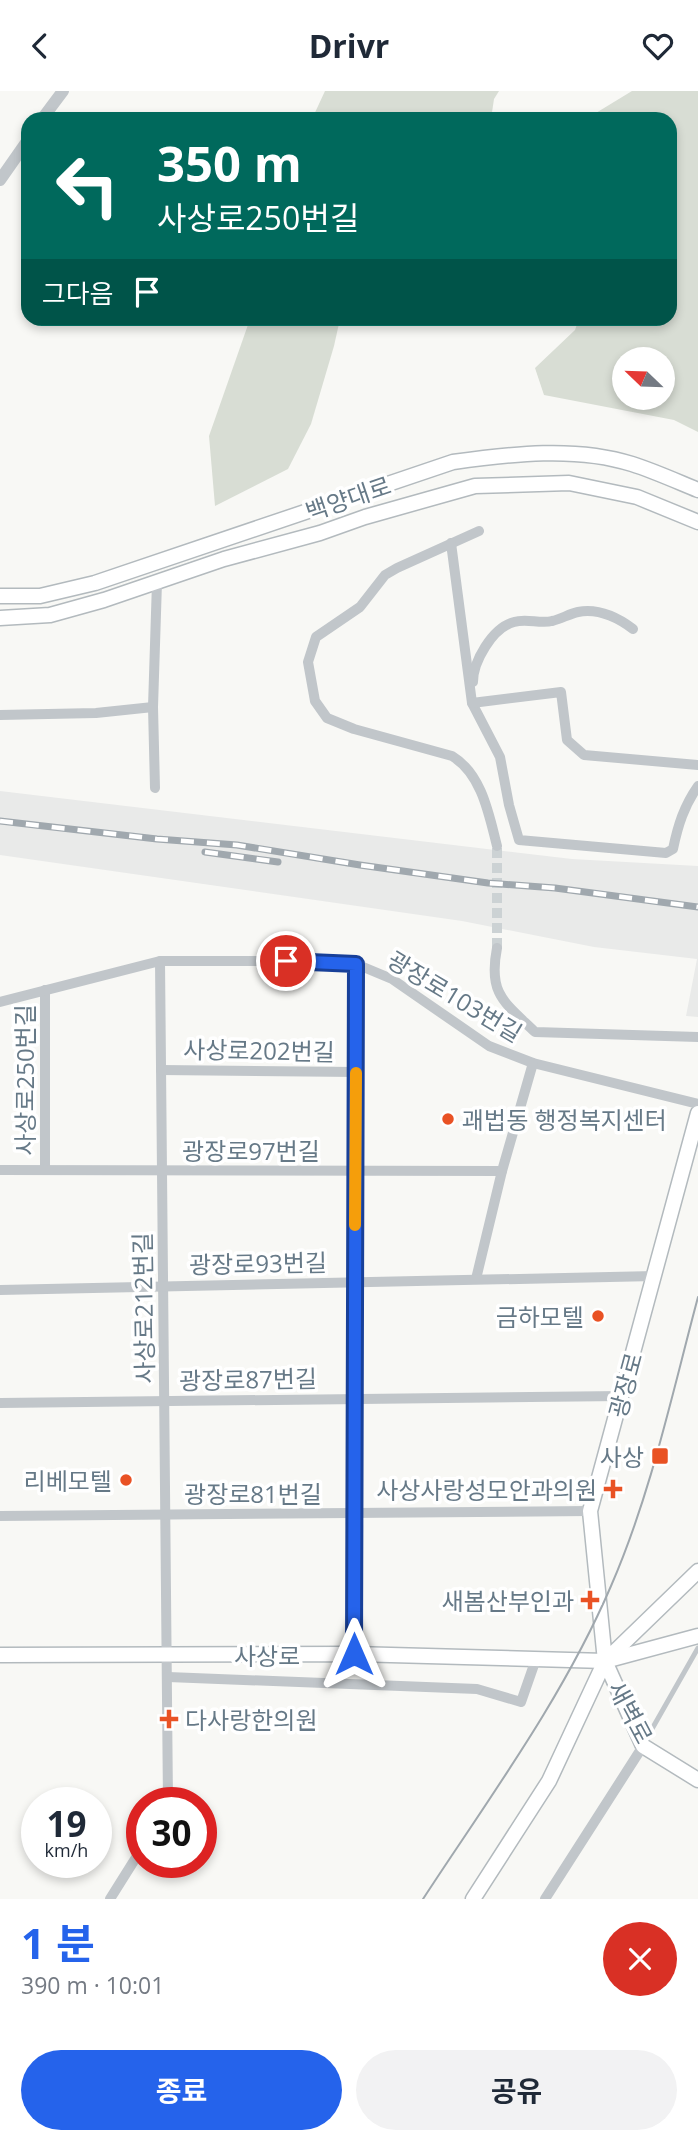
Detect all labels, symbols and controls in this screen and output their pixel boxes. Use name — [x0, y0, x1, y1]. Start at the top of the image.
text: Drivr — [309, 24, 389, 67]
icon: back — [21, 27, 59, 65]
icon: heart — [639, 27, 677, 65]
text: 350 m — [157, 130, 302, 196]
icon: left — [42, 140, 133, 231]
text: 사상로250번길 — [157, 196, 359, 239]
icon: arrive — [128, 273, 166, 311]
text: 그다음 — [42, 275, 114, 311]
north arrow — [612, 347, 676, 409]
map controls — [612, 347, 675, 410]
street label: 백양대로 — [301, 468, 395, 528]
pin — [256, 931, 316, 991]
icon: arrive — [267, 942, 305, 980]
street label: 광장로103번길 — [382, 943, 528, 1049]
street label: 사상로250번길 — [8, 1004, 41, 1156]
street label: 사상로202번길 — [183, 1032, 335, 1068]
place label: 괘법동 행정복지센터 — [462, 1103, 667, 1136]
marker: 괘법동 행정복지센터 — [440, 1111, 456, 1127]
street label: 광장로97번길 — [182, 1134, 320, 1167]
street label: 사상로212번길 — [125, 1232, 161, 1384]
street label: 광장로93번길 — [189, 1245, 327, 1281]
place label: 금하모텔 — [496, 1300, 584, 1333]
marker: 금하모텔 — [590, 1308, 606, 1324]
street label: 광장로 — [600, 1349, 650, 1421]
street label: 광장로87번길 — [179, 1361, 317, 1397]
place label: 사상 — [600, 1440, 644, 1473]
marker: 사상 — [650, 1446, 670, 1466]
place label: 리베모텔 — [24, 1464, 112, 1497]
marker: 리베모텔 — [118, 1472, 134, 1488]
place label: 사상사랑성모안과의원 — [376, 1473, 597, 1506]
street label: 광장로81번길 — [184, 1477, 322, 1510]
marker: 사상사랑성모안과의원 — [603, 1479, 623, 1499]
place label: 새봄산부인과 — [442, 1584, 574, 1617]
marker: 새봄산부인과 — [580, 1590, 600, 1610]
position arrow — [317, 1617, 391, 1691]
street label: 사상로 — [234, 1639, 300, 1672]
street label: 새벽로 — [601, 1675, 661, 1749]
place label: 다사랑한의원 — [185, 1703, 317, 1736]
marker: 다사랑한의원 — [159, 1709, 179, 1729]
speed limit sign: 30 — [126, 1787, 217, 1878]
text: 19 — [46, 1800, 87, 1847]
text: km/h — [45, 1838, 88, 1862]
text: 1 분 — [21, 1914, 95, 1971]
button: close — [603, 1922, 677, 1996]
text: 390 m · 10:01 — [21, 1969, 164, 2001]
button: 종료 — [21, 2050, 342, 2130]
button: 공유 — [356, 2050, 677, 2130]

